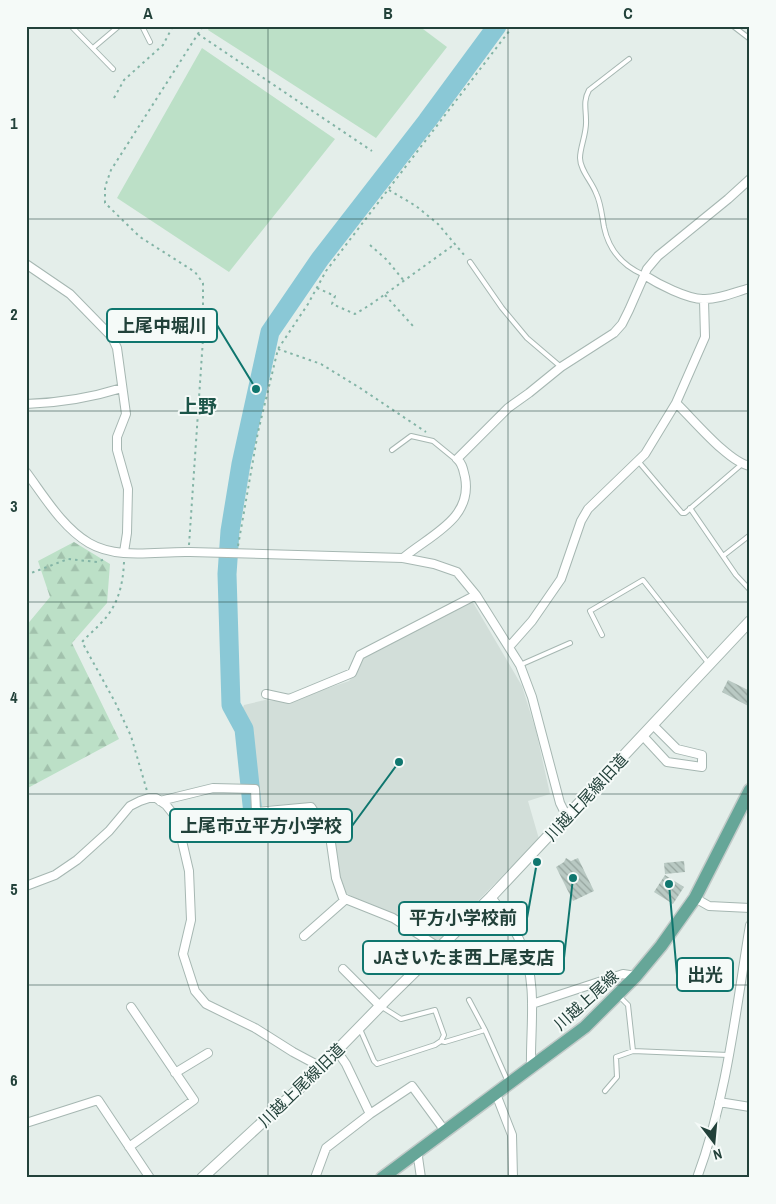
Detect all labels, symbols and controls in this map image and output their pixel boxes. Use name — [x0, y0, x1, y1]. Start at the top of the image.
text: A — [143, 2, 153, 24]
text: B — [383, 2, 393, 24]
text: C — [623, 2, 633, 24]
text: 1 — [10, 112, 18, 134]
text: 2 — [10, 303, 18, 325]
callout: 上尾中堀川 — [107, 309, 217, 342]
text: 上尾中堀川 — [117, 313, 207, 338]
district label: 上野 — [179, 393, 217, 419]
text: 3 — [10, 495, 18, 517]
text: 4 — [10, 686, 18, 708]
street label: 川越上尾線旧道 — [540, 749, 632, 845]
callout: 上尾市立平方小学校 — [170, 809, 352, 842]
text: 上尾市立平方小学校 — [180, 813, 342, 838]
text: 5 — [10, 878, 18, 900]
callout: 平方小学校前 — [399, 902, 527, 935]
text: 平方小学校前 — [409, 905, 517, 930]
callout: JAさいたま西上尾支店 — [363, 941, 564, 974]
text: JAさいたま西上尾支店 — [374, 945, 554, 970]
callout: 出光 — [677, 958, 733, 991]
text: 出光 — [687, 962, 723, 987]
street label: 川越上尾線 — [549, 965, 623, 1035]
street label: 川越上尾線旧道 — [253, 1038, 349, 1132]
text: 6 — [10, 1069, 18, 1091]
north arrow — [688, 1116, 738, 1166]
text: N — [711, 1145, 724, 1164]

